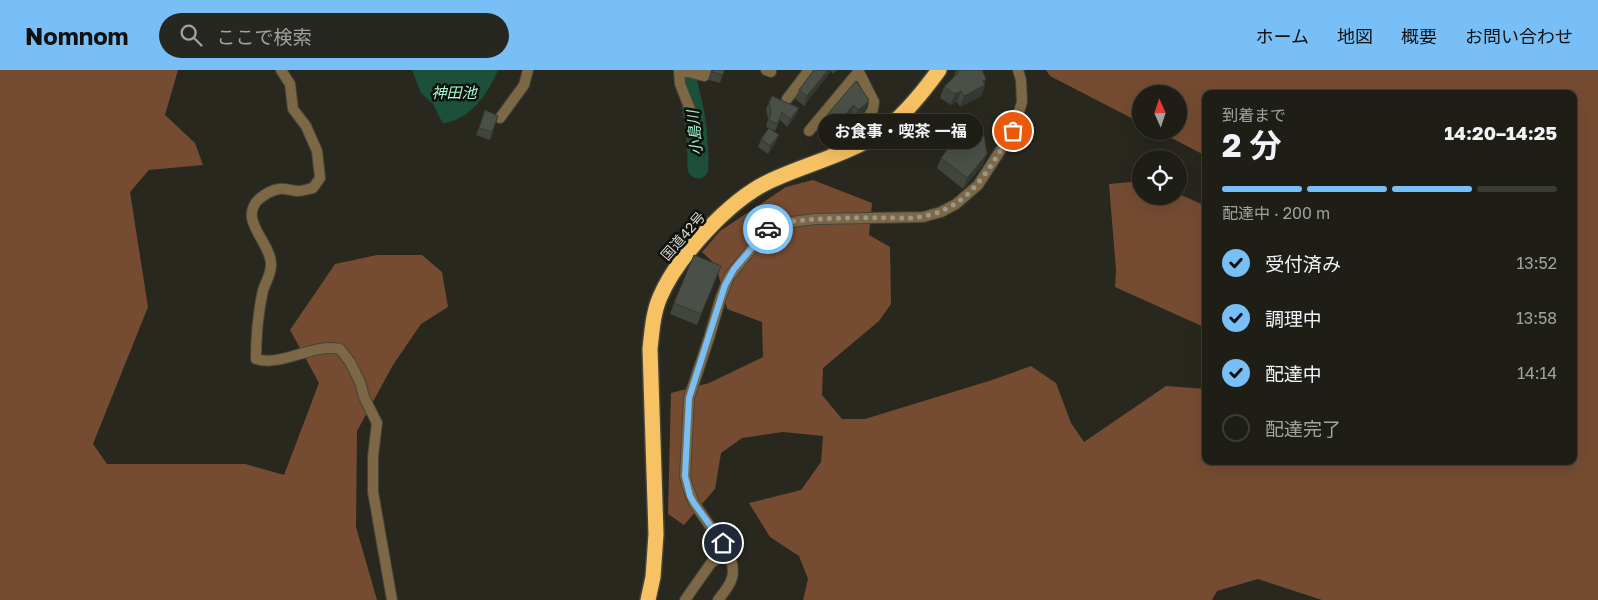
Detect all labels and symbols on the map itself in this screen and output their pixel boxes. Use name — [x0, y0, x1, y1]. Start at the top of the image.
water label: 神田池 — [431, 83, 478, 101]
north arrow — [1132, 85, 1188, 140]
water label: 小島川 — [683, 108, 705, 156]
pin — [992, 110, 1034, 152]
callout: お食事・喫茶 一福 — [818, 114, 983, 148]
courier — [743, 204, 793, 254]
street label: 国道42号 — [657, 208, 708, 263]
pin — [702, 522, 744, 564]

